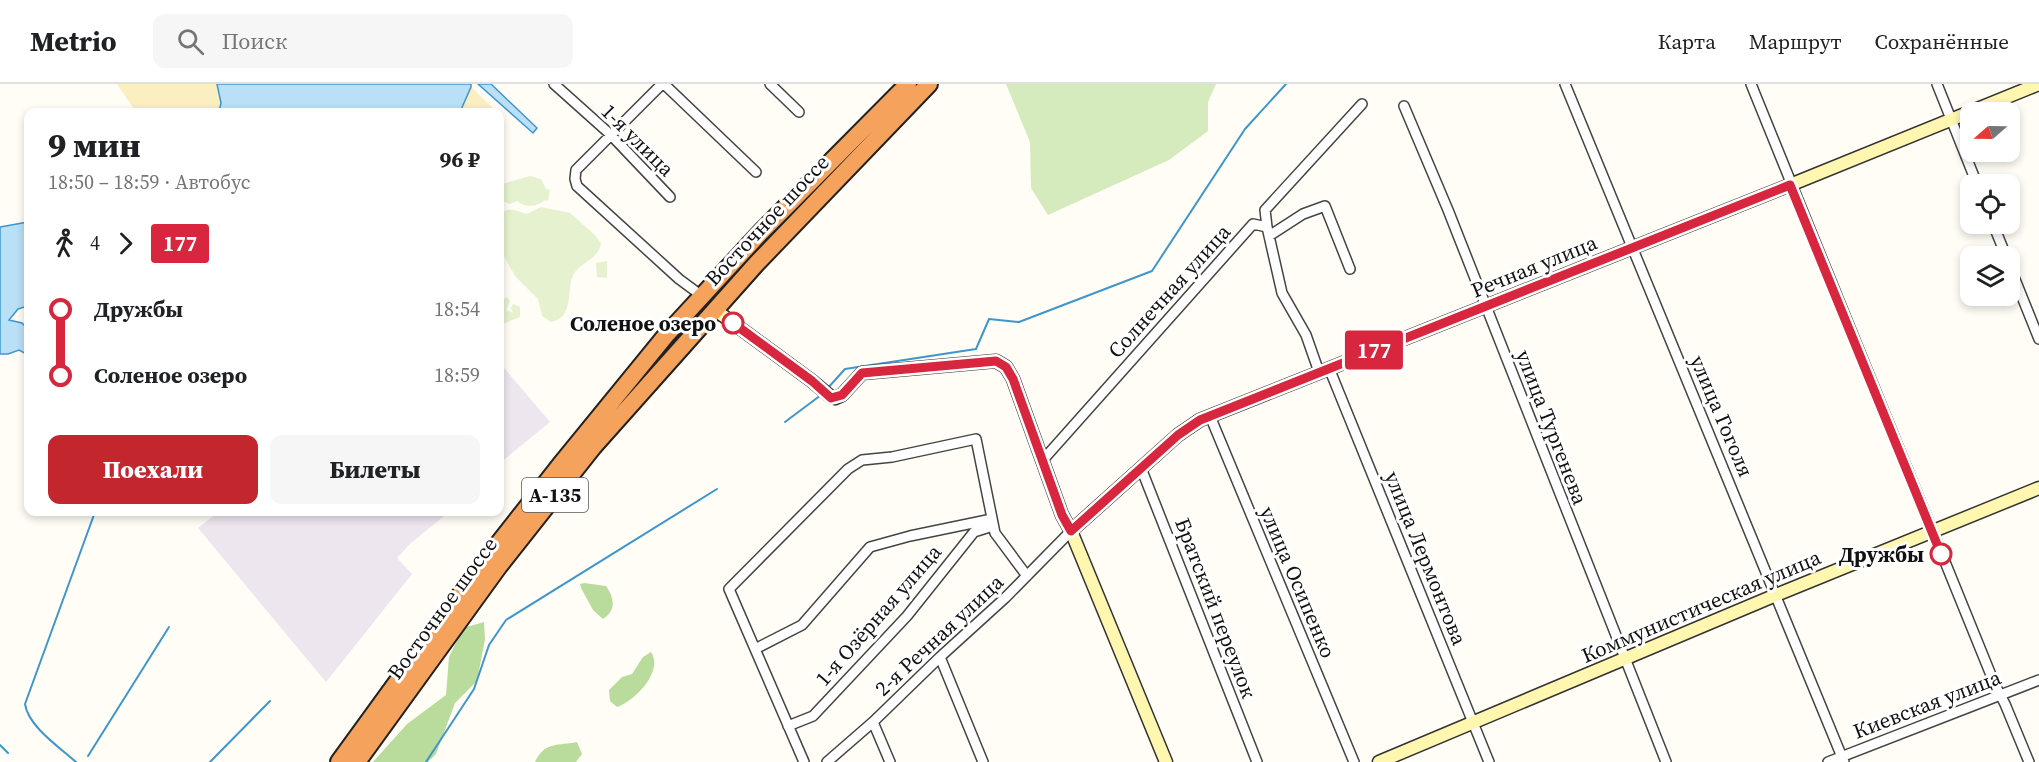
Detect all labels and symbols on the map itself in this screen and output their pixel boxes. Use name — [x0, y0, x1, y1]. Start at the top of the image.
street label: 1-я улица — [595, 97, 681, 183]
north arrow — [1960, 102, 2020, 162]
street label: Восточное шоссе — [699, 148, 835, 292]
street label: Солнечная улица — [1101, 218, 1237, 364]
street label: Речная улица — [1467, 227, 1601, 304]
place label: Соленое озеро — [570, 309, 716, 338]
marker: Соленое озеро — [722, 312, 744, 334]
line badge: 177 — [1340, 330, 1408, 370]
street label: улица Тургенева — [1509, 345, 1595, 509]
street label: улица Гоголя — [1683, 351, 1761, 481]
street label: улица Лермонтова — [1378, 467, 1474, 649]
road number: А-135 — [522, 478, 588, 512]
street label: улица Осипенко — [1253, 502, 1343, 662]
street label: Братский переулок — [1168, 514, 1264, 703]
street label: Восточное шоссе — [380, 531, 504, 685]
street label: 1-я Озёрная улица — [808, 538, 948, 692]
place label: Дружбы — [1839, 540, 1924, 569]
street label: Коммунистическая улица — [1577, 542, 1825, 670]
marker: Дружбы — [1930, 543, 1952, 565]
street label: 2-я Речная улица — [868, 567, 1010, 702]
street label: Киевская улица — [1849, 662, 2005, 745]

